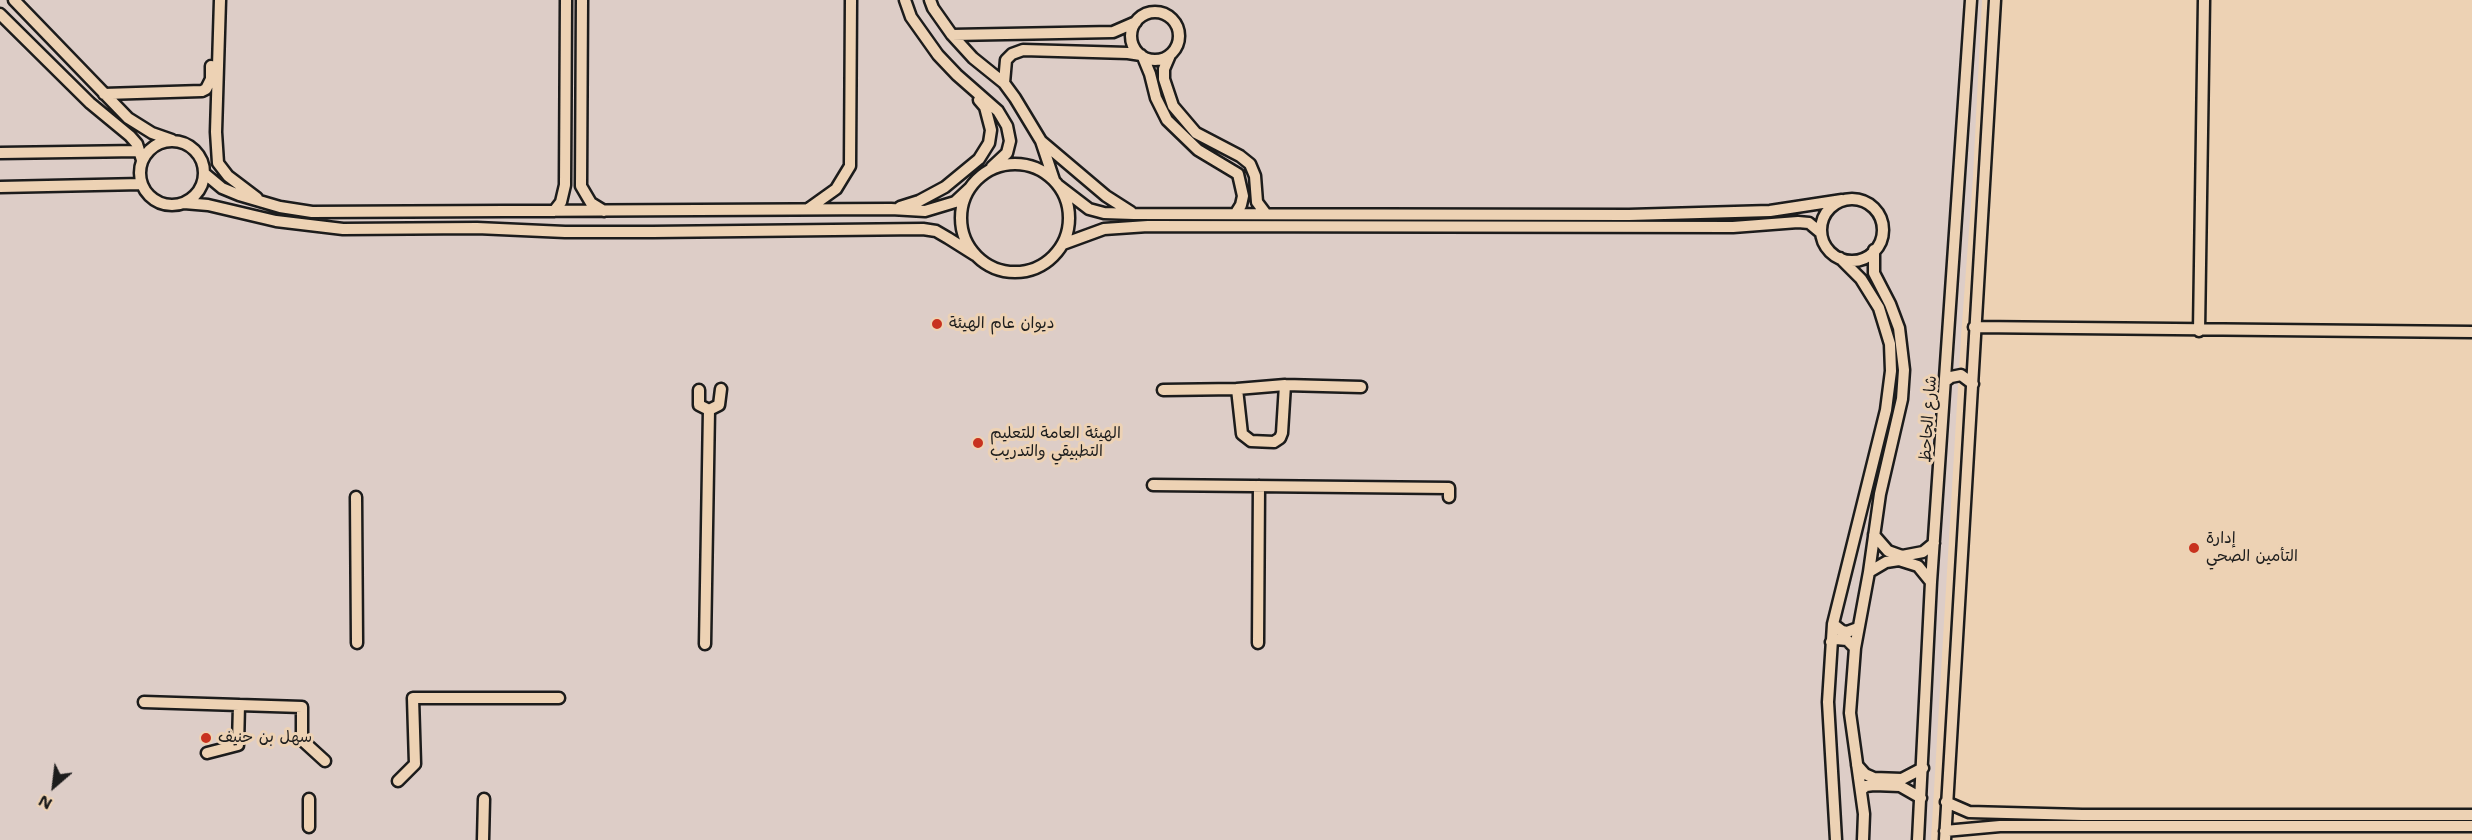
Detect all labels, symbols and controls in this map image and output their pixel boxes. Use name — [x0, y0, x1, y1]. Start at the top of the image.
place label: ديوان عام الهيئة — [949, 314, 1054, 334]
marker: ديوان عام الهيئة — [930, 317, 944, 331]
street label: شارع الجاحظ — [1916, 375, 1942, 463]
place label: الهيئة العامة للتعليم التطبيقي والتدريب — [990, 424, 1121, 462]
marker: الهيئة العامة للتعليم التطبيقي والتدريب — [971, 436, 985, 450]
place label: إدارة التأمين الصحي — [2206, 529, 2298, 567]
marker: إدارة التأمين الصحي — [2187, 541, 2201, 555]
place label: سهل بن حنيف — [218, 728, 312, 748]
marker: سهل بن حنيف — [199, 731, 213, 745]
north arrow — [24, 756, 84, 816]
text: N — [35, 790, 56, 815]

